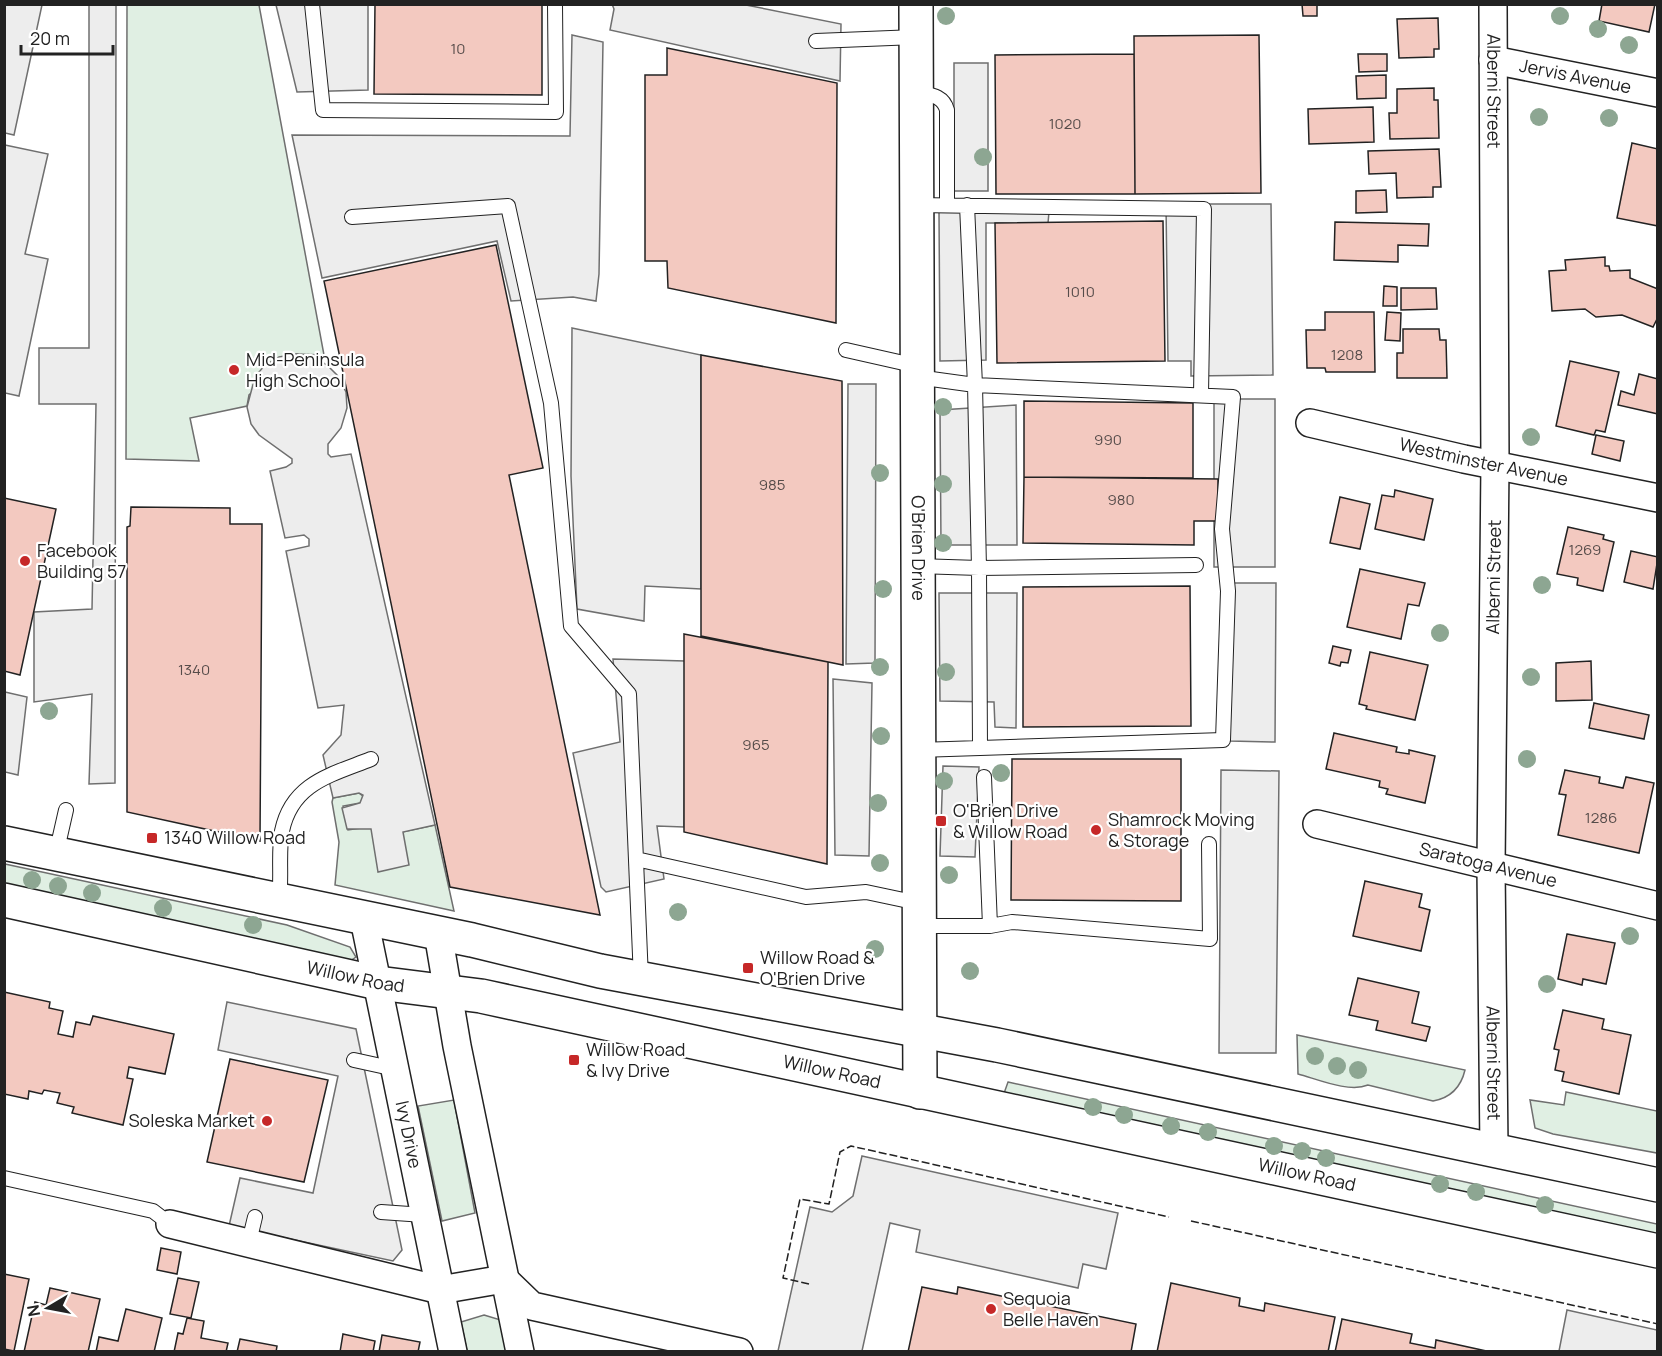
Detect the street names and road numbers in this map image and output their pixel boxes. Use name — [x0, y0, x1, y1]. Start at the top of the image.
street label: Alberni Street — [1482, 34, 1507, 148]
street label: Jervis Avenue — [1518, 53, 1634, 98]
street label: Westminster Avenue — [1397, 431, 1570, 491]
street label: O'Brien Drive — [907, 495, 931, 601]
street label: Alberni Street — [1480, 519, 1506, 635]
street label: Saratoga Avenue — [1417, 836, 1560, 892]
street label: Willow Road — [304, 955, 406, 997]
street label: Alberni Street — [1481, 1005, 1507, 1120]
street label: Willow Road — [781, 1049, 883, 1093]
street label: Ivy Drive — [391, 1098, 428, 1170]
street label: Willow Road — [1256, 1152, 1358, 1196]

